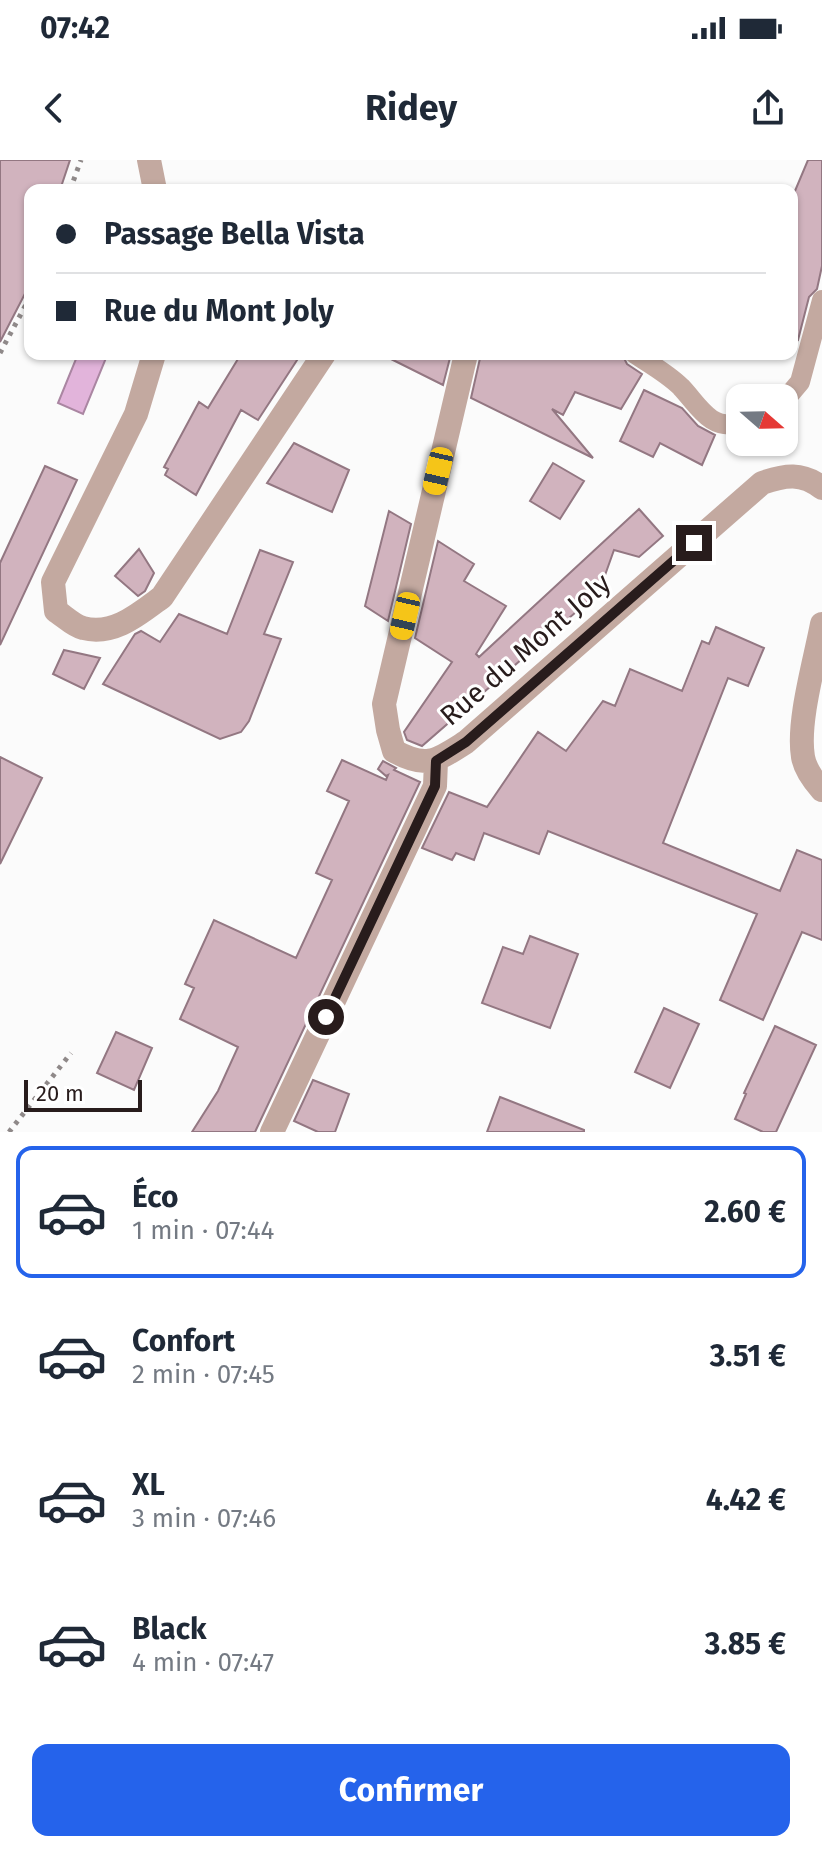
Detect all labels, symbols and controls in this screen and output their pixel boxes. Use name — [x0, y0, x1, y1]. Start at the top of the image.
text: 07:42 — [40, 10, 110, 46]
icon: back — [32, 86, 76, 130]
text: Ridey — [365, 86, 457, 130]
icon: share — [746, 86, 790, 130]
text: Passage Bella Vista — [104, 216, 365, 252]
text: Rue du Mont Joly — [104, 293, 334, 329]
north arrow — [726, 384, 798, 456]
map controls — [726, 384, 798, 456]
car — [421, 445, 455, 497]
route end — [676, 525, 712, 561]
street label: Rue du Mont Joly — [433, 566, 617, 732]
car — [388, 590, 422, 642]
route start — [308, 999, 344, 1035]
scale bar — [24, 1076, 142, 1112]
text: 20 m — [36, 1080, 84, 1107]
icon: car — [36, 1176, 108, 1248]
text: Éco — [132, 1179, 178, 1215]
text: 2.60 € — [704, 1194, 786, 1230]
text: 1 min · 07:44 — [132, 1215, 274, 1246]
icon: car — [36, 1320, 108, 1392]
text: Confort — [132, 1323, 235, 1359]
text: 3.51 € — [710, 1338, 786, 1374]
text: 2 min · 07:45 — [132, 1359, 275, 1390]
icon: car — [36, 1464, 108, 1536]
text: XL — [132, 1467, 165, 1503]
text: 4.42 € — [706, 1482, 786, 1518]
text: 3 min · 07:46 — [132, 1503, 276, 1534]
icon: car — [36, 1608, 108, 1680]
text: Black — [132, 1611, 207, 1647]
text: 3.85 € — [705, 1626, 786, 1662]
text: 4 min · 07:47 — [132, 1647, 274, 1678]
button: Confirmer — [32, 1744, 790, 1836]

